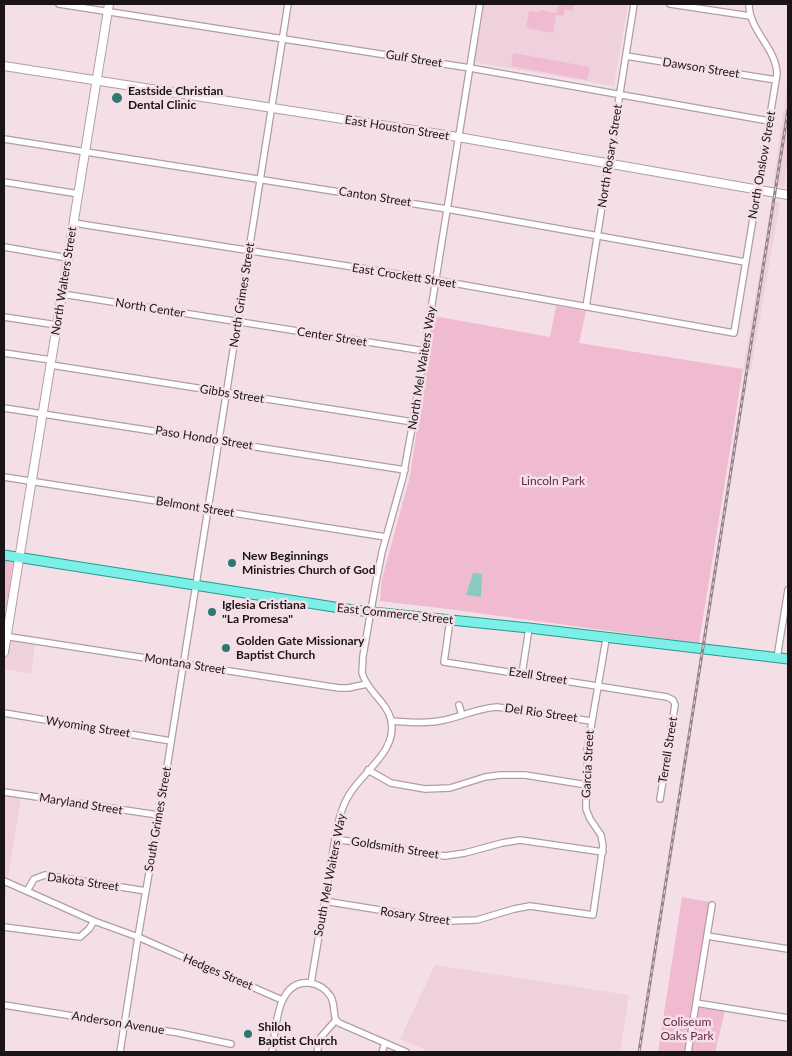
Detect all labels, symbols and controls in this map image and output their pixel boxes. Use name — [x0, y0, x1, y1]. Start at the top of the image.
street label: Gulf Street — [385, 47, 443, 71]
street label: Dawson Street — [662, 55, 740, 81]
place label: Eastside Christian Dental Clinic — [128, 84, 223, 112]
marker: Eastside Christian Dental Clinic — [110, 91, 124, 105]
street label: North Rosary Street — [595, 103, 625, 209]
street label: North Onslow Street — [745, 110, 779, 220]
street label: East Houston Street — [344, 113, 450, 143]
street label: Canton Street — [338, 184, 412, 210]
street label: North Walters Street — [48, 226, 80, 336]
street label: North Grimes Street — [227, 241, 257, 349]
street label: East Crockett Street — [351, 261, 457, 291]
street label: North Center — [114, 295, 186, 321]
street label: North Mel Waiters Way — [405, 305, 439, 431]
street label: Center Street — [296, 324, 368, 350]
street label: Gibbs Street — [199, 382, 265, 406]
street label: Paso Hondo Street — [154, 423, 254, 453]
park label: Lincoln Park — [521, 474, 585, 488]
street label: Belmont Street — [155, 494, 235, 520]
place label: New Beginnings Ministries Church of God — [242, 549, 376, 577]
marker: New Beginnings Ministries Church of God — [226, 557, 238, 569]
place label: Iglesia Cristiana "La Promesa" — [222, 598, 306, 626]
street label: East Commerce Street — [336, 601, 454, 627]
marker: Iglesia Cristiana "La Promesa" — [206, 606, 218, 618]
place label: Golden Gate Missionary Baptist Church — [236, 634, 364, 662]
marker: Golden Gate Missionary Baptist Church — [220, 642, 232, 654]
street label: Montana Street — [143, 650, 227, 678]
street label: Ezell Street — [508, 664, 568, 688]
street label: Del Rio Street — [504, 701, 578, 725]
street label: Wyoming Street — [45, 713, 131, 741]
street label: Terrell Street — [656, 716, 680, 784]
street label: Garcia Street — [579, 730, 597, 798]
street label: South Grimes Street — [142, 766, 174, 872]
street label: Maryland Street — [38, 790, 124, 818]
street label: South Mel Waiters Way — [311, 812, 349, 938]
street label: Goldsmith Street — [350, 834, 440, 862]
street label: Dakota Street — [46, 870, 120, 894]
street label: Rosary Street — [379, 904, 451, 928]
street label: Hedges Street — [181, 951, 255, 993]
street label: Anderson Avenue — [71, 1009, 165, 1037]
park label: Coliseum Oaks Park — [660, 1015, 714, 1043]
place label: Shiloh Baptist Church — [258, 1020, 337, 1048]
marker: Shiloh Baptist Church — [242, 1028, 254, 1040]

